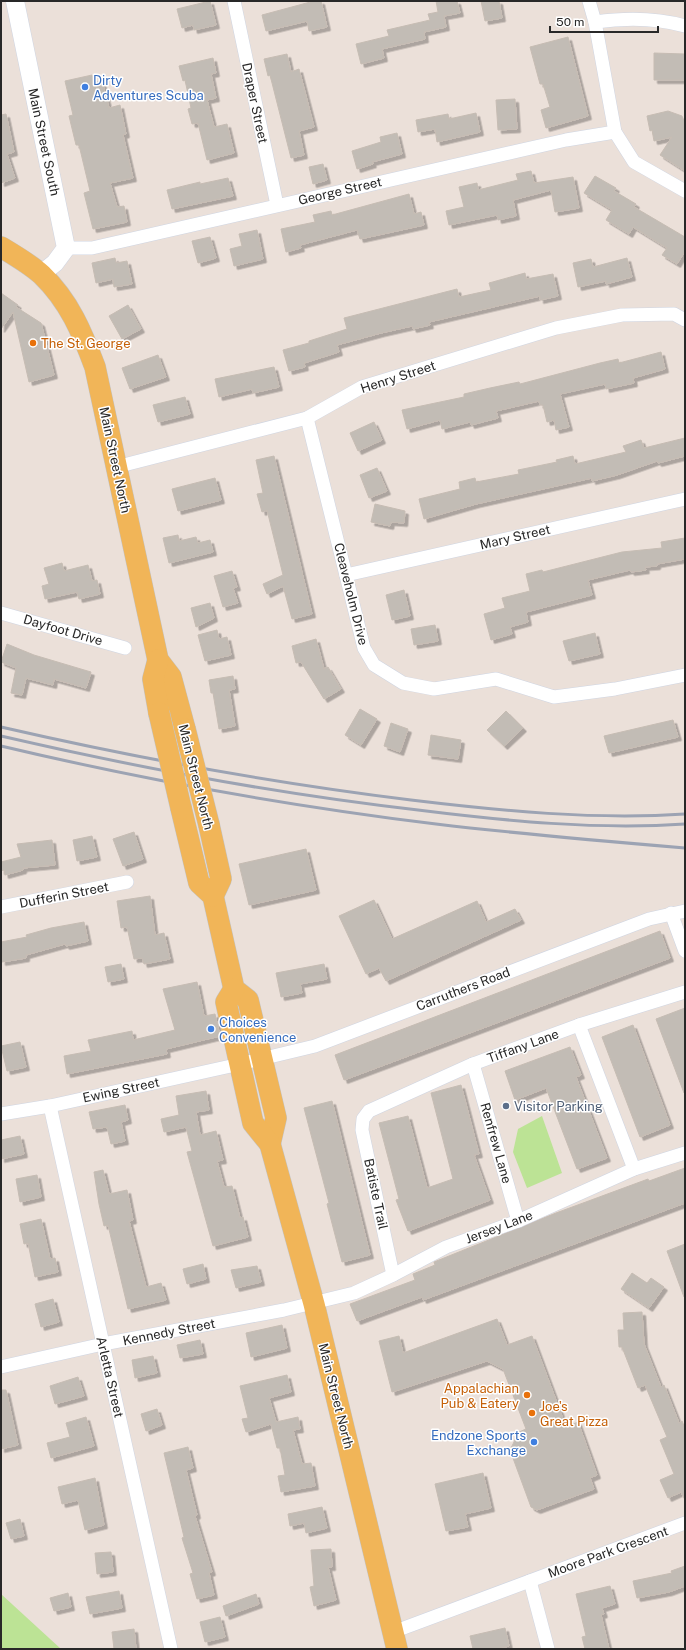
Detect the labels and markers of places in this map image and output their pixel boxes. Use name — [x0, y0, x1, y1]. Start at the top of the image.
place label: Dirty Adventures Scuba — [93, 73, 204, 103]
marker: Dirty Adventures Scuba — [80, 82, 90, 92]
place label: The St. George — [41, 336, 131, 351]
marker: The St. George — [28, 338, 38, 348]
place label: Choices Convenience — [219, 1015, 296, 1045]
marker: Choices Convenience — [206, 1024, 216, 1034]
place label: Visitor Parking — [514, 1099, 603, 1114]
marker: Visitor Parking — [501, 1101, 511, 1111]
place label: Appalachian Pub & Eatery — [441, 1381, 519, 1411]
marker: Appalachian Pub & Eatery — [522, 1390, 532, 1400]
place label: Joe's Great Pizza — [540, 1399, 608, 1429]
marker: Joe's Great Pizza — [527, 1408, 537, 1418]
place label: Endzone Sports Exchange — [431, 1428, 526, 1458]
marker: Endzone Sports Exchange — [529, 1437, 539, 1447]

